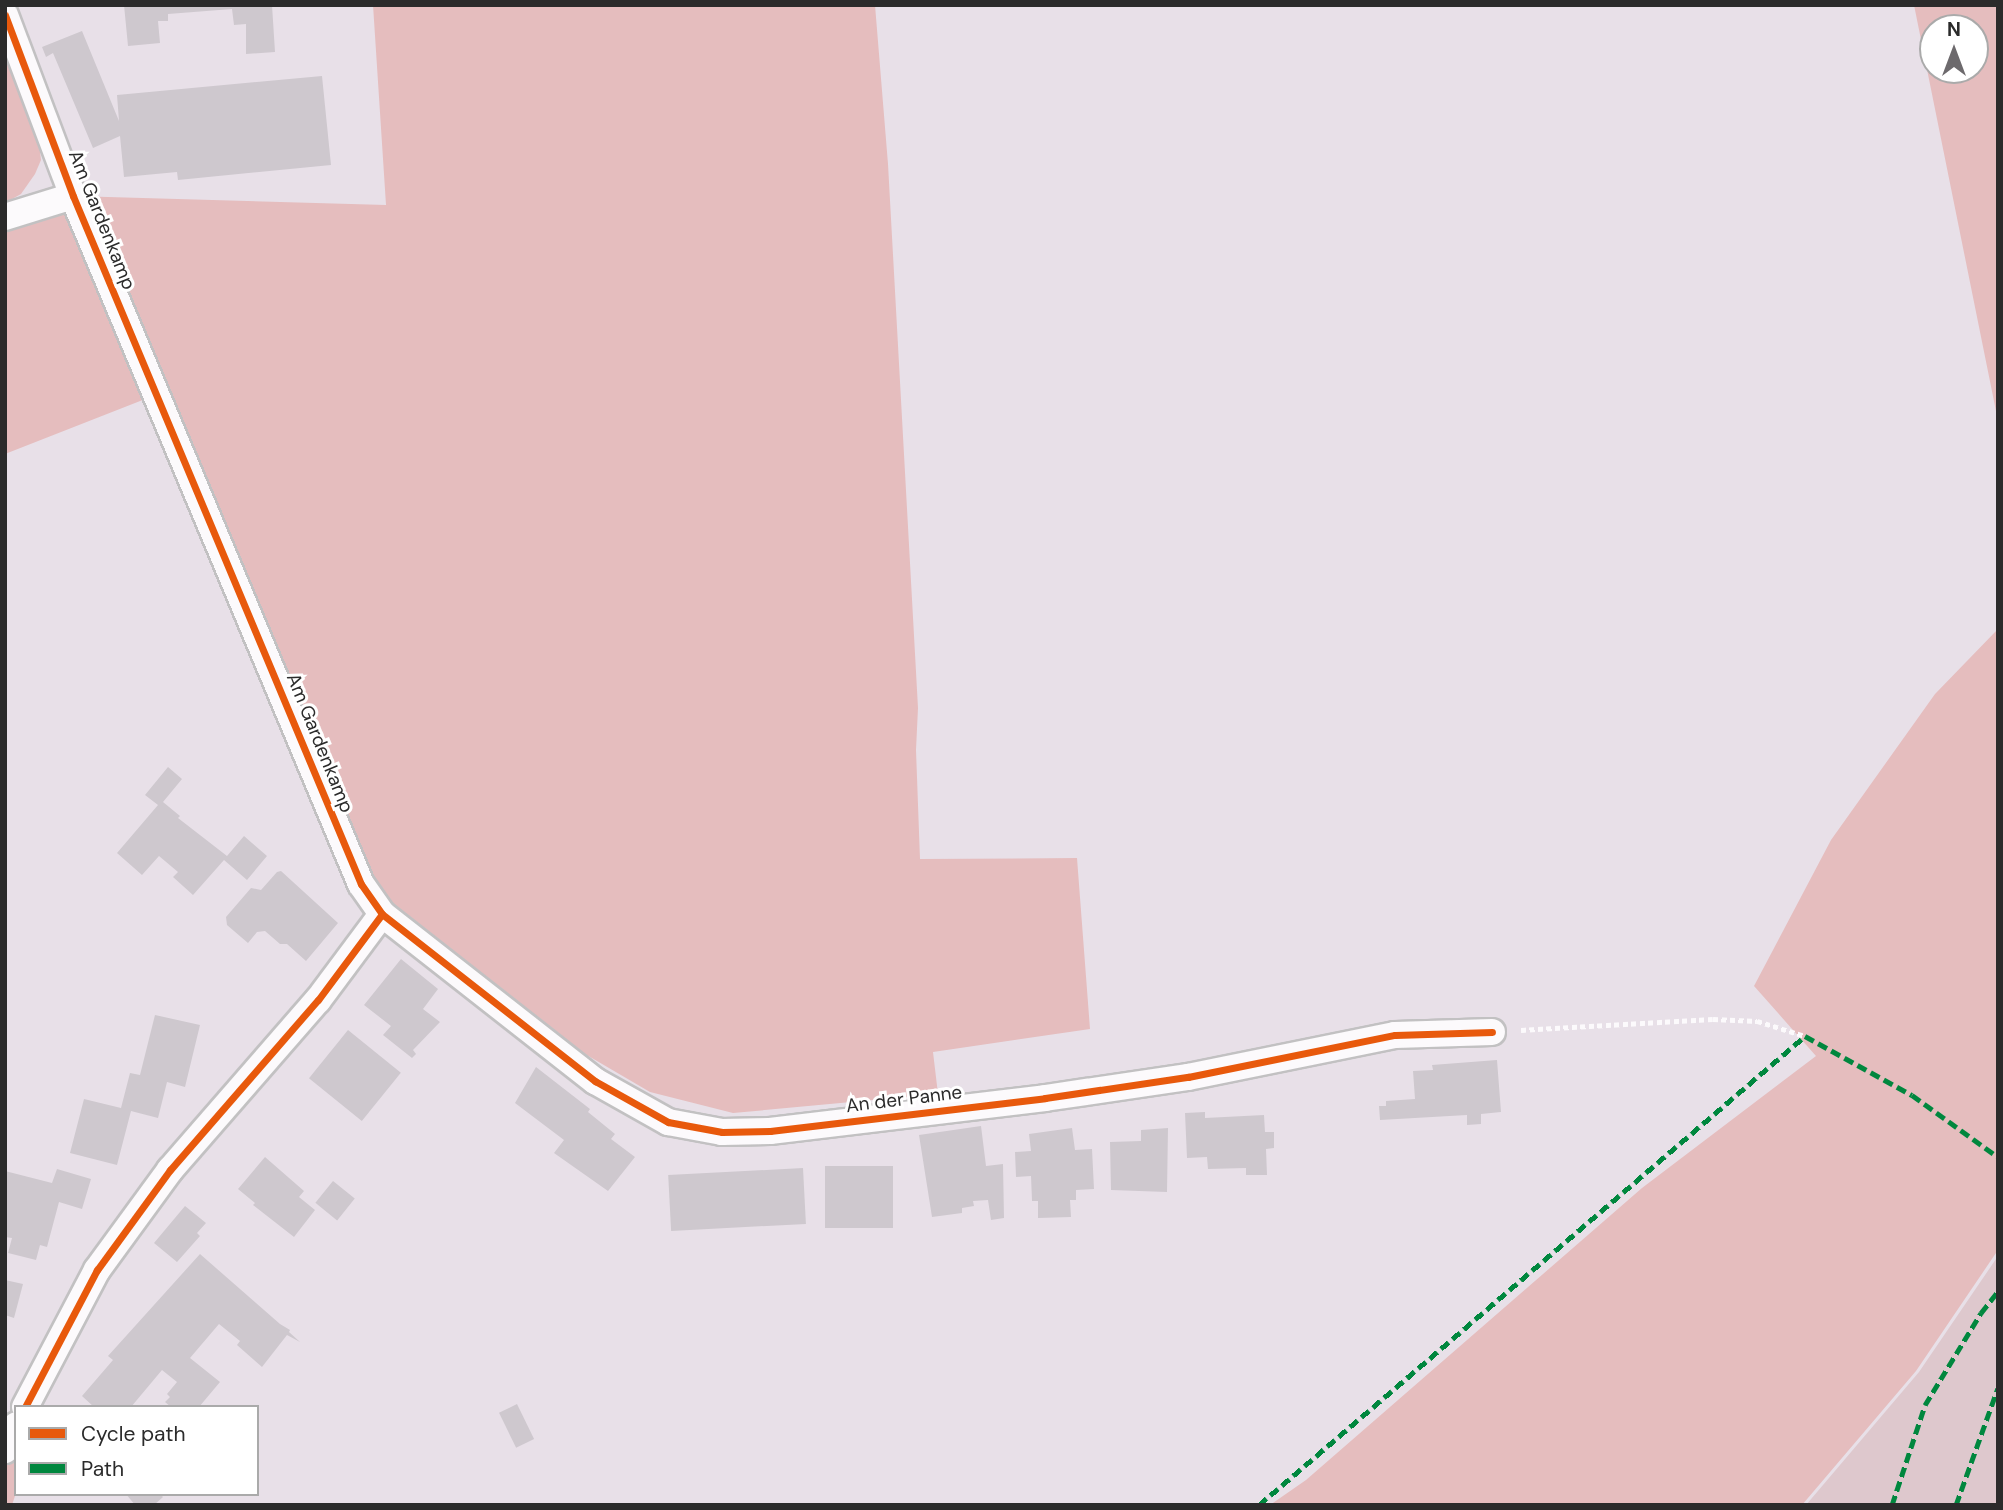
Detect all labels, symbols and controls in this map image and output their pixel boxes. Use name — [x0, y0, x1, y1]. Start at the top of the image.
north arrow — [1919, 14, 1989, 84]
text: N — [1947, 17, 1961, 42]
street label: Am Gardenkamp — [64, 147, 140, 293]
street label: Am Gardenkamp — [282, 670, 358, 816]
street label: An der Panne — [845, 1081, 963, 1117]
legend — [14, 1405, 259, 1496]
text: Cycle path — [81, 1420, 186, 1448]
text: Path — [81, 1455, 124, 1483]

